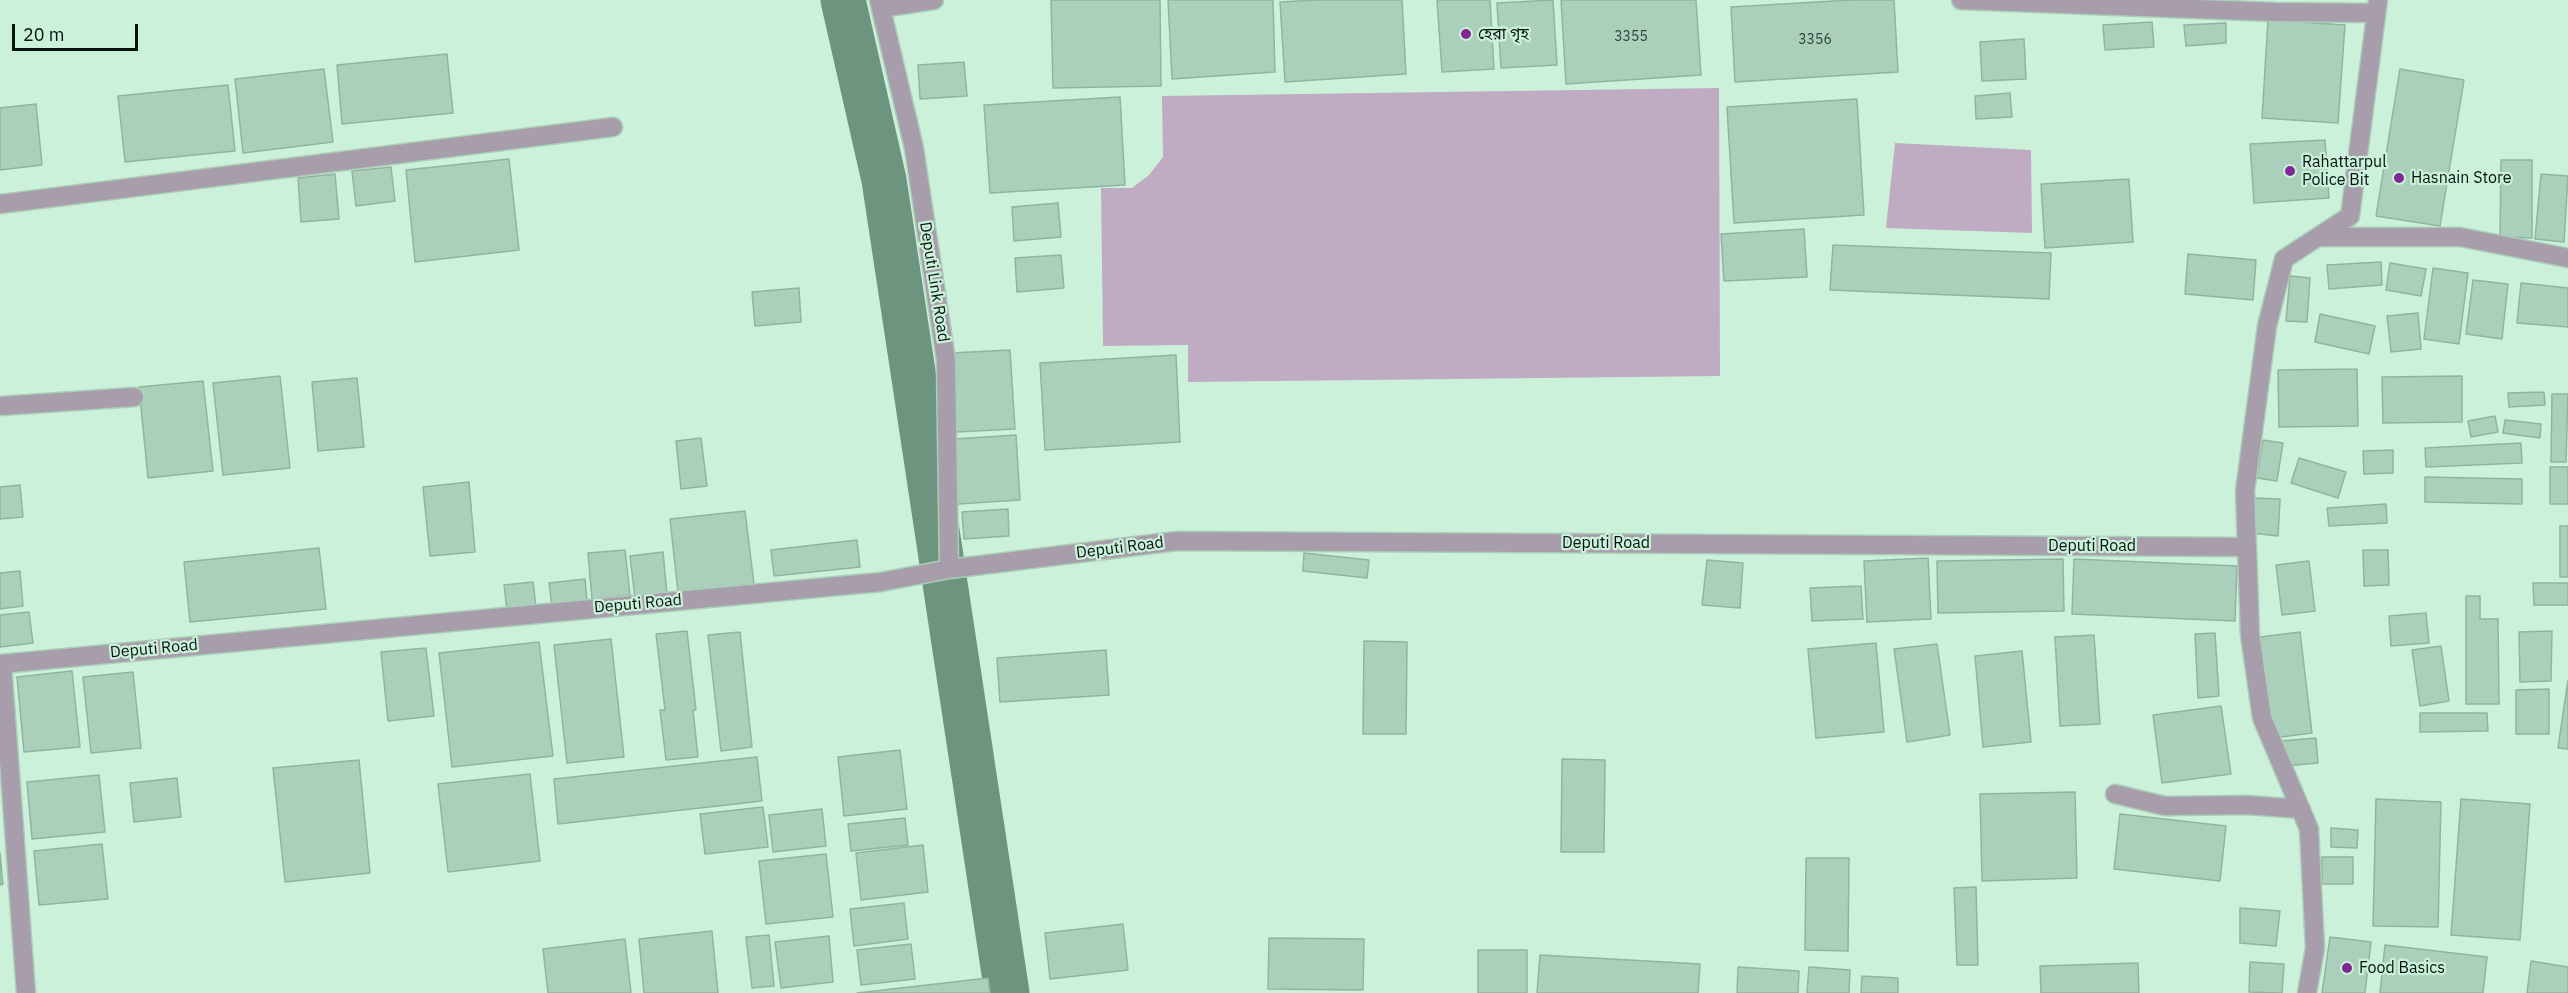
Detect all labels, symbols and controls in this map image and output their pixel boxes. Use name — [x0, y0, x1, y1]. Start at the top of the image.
scale bar — [15, 12, 141, 50]
text: 20 m — [23, 23, 65, 46]
place label: হেরা গৃহ — [1478, 24, 1529, 44]
marker: হেরা গৃহ — [1459, 27, 1473, 41]
house number: 3355 — [1614, 29, 1648, 45]
house number: 3356 — [1798, 32, 1832, 48]
place label: Rahattarpul Police Bit — [2302, 152, 2386, 190]
marker: Rahattarpul Police Bit — [2283, 164, 2297, 178]
place label: Hasnain Store — [2411, 168, 2512, 188]
marker: Hasnain Store — [2392, 171, 2406, 185]
street label: Deputi Link Road — [915, 221, 953, 343]
street label: Deputi Road — [1075, 533, 1165, 563]
street label: Deputi Road — [1562, 533, 1650, 553]
street label: Deputi Road — [2048, 536, 2136, 556]
street label: Deputi Road — [593, 591, 683, 617]
street label: Deputi Road — [109, 636, 199, 662]
place label: Food Basics — [2359, 958, 2445, 978]
marker: Food Basics — [2340, 961, 2354, 975]

